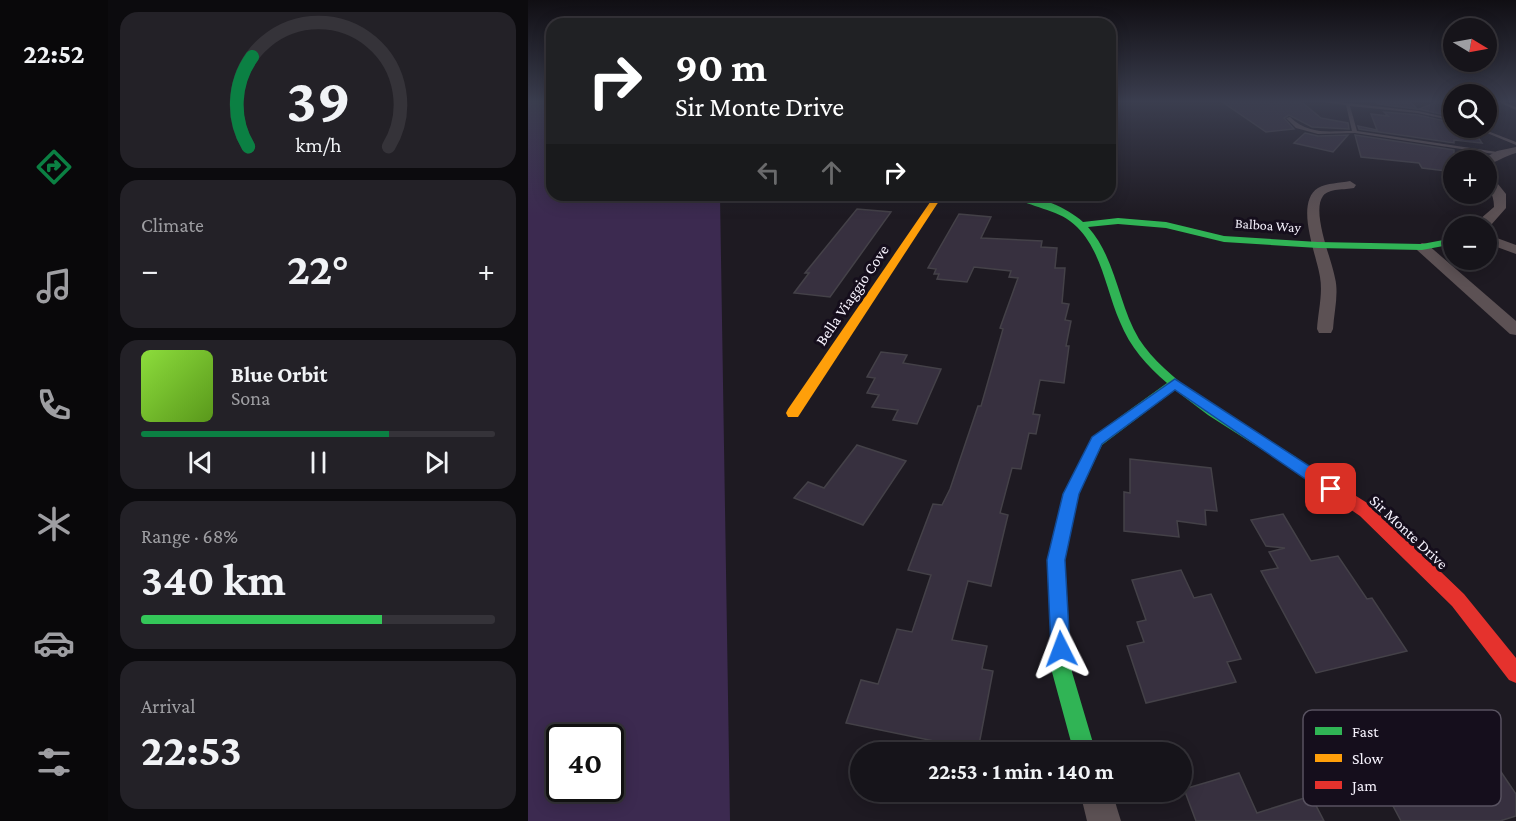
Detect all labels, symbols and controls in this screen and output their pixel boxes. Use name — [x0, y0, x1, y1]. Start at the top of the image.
north arrow — [1443, 18, 1497, 72]
map controls — [1443, 18, 1497, 270]
text: 22:52 — [23, 39, 85, 69]
icon: right — [576, 42, 654, 120]
text: 90 m — [675, 43, 767, 90]
text: 39 — [286, 65, 350, 134]
button: search — [1443, 84, 1497, 138]
text: Sir Monte Drive — [675, 92, 844, 122]
text: km/h — [295, 133, 342, 157]
icon: directions — [33, 146, 75, 188]
button: + — [1443, 150, 1497, 204]
icon: left — [752, 156, 785, 189]
icon: ahead — [815, 156, 848, 189]
icon: right — [878, 156, 911, 189]
text: Climate — [141, 214, 204, 236]
street label: Balboa Way — [1234, 215, 1302, 235]
button: − — [1443, 216, 1497, 270]
street label: Bella Viaggio Cove — [812, 242, 893, 349]
text: 22° — [287, 244, 349, 294]
text: − — [141, 251, 158, 288]
text: + — [478, 251, 495, 288]
icon: music — [33, 265, 75, 307]
text: Blue Orbit — [231, 362, 327, 387]
icon: phone — [33, 384, 75, 426]
text: Sona — [231, 387, 270, 409]
icon: previous — [184, 446, 217, 479]
icon: pause — [302, 446, 335, 479]
icon: next — [420, 446, 453, 479]
pin — [1305, 463, 1356, 514]
icon: arrive — [1314, 472, 1347, 505]
street label: Sir Monte Drive — [1367, 492, 1451, 572]
icon: climate — [33, 503, 75, 545]
text: Range · 68% — [141, 525, 238, 547]
text: 340 km — [141, 555, 286, 605]
position arrow — [1029, 617, 1093, 681]
icon: car — [33, 622, 75, 664]
text: Arrival — [141, 695, 195, 717]
legend — [1303, 710, 1501, 806]
text: Fast — [1352, 723, 1379, 740]
speed limit sign: 40 — [546, 724, 624, 802]
text: 22:53 — [141, 725, 242, 775]
icon: filters — [33, 741, 75, 783]
text: Slow — [1352, 750, 1384, 767]
text: 22:53 · 1 min · 140 m — [928, 759, 1114, 784]
text: Jam — [1350, 777, 1377, 795]

